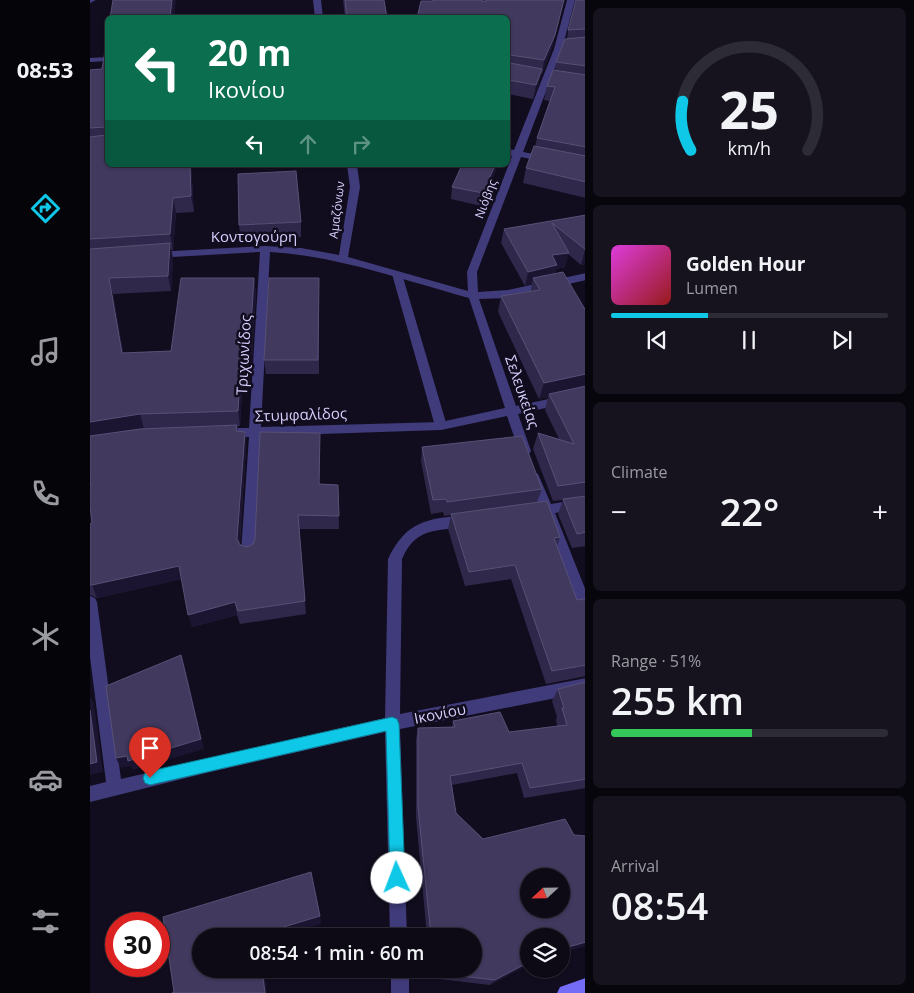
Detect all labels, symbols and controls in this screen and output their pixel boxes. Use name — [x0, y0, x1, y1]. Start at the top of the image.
text: 20 m — [208, 29, 291, 76]
icon: left — [125, 35, 190, 100]
text: 08:53 — [17, 54, 73, 84]
text: 25 — [720, 73, 779, 144]
text: Ικονίου — [208, 74, 285, 104]
icon: left — [241, 130, 269, 158]
icon: ahead — [294, 130, 322, 158]
icon: right — [347, 130, 375, 158]
text: km/h — [728, 136, 771, 160]
street label: Νιόβης — [470, 176, 501, 221]
street label: Αμαζόνων — [325, 180, 348, 240]
icon: directions — [28, 191, 63, 226]
street label: Κοντογούρη — [211, 226, 297, 246]
text: Golden Hour — [686, 251, 805, 277]
text: Lumen — [686, 277, 738, 299]
street label: Τριχωνίδος — [231, 314, 255, 396]
icon: previous — [643, 326, 671, 354]
icon: pause — [735, 326, 763, 354]
icon: next — [828, 326, 856, 354]
icon: music — [28, 334, 63, 369]
street label: Σελευκείας — [501, 352, 545, 431]
street label: Στυμφαλίδος — [254, 402, 347, 426]
text: Climate — [611, 461, 668, 483]
icon: phone — [28, 476, 63, 511]
text: 22° — [720, 485, 779, 537]
text: − — [611, 492, 627, 530]
text: + — [872, 492, 888, 530]
icon: climate — [28, 619, 63, 654]
text: Range · 51% — [611, 650, 701, 672]
text: 255 km — [611, 674, 744, 726]
street label: Ικονίου — [412, 698, 467, 728]
pin — [129, 727, 171, 778]
icon: arrive — [136, 734, 164, 762]
icon: car — [28, 762, 63, 797]
position arrow — [370, 851, 422, 903]
text: Arrival — [611, 855, 659, 877]
north arrow — [520, 868, 570, 918]
map controls — [520, 868, 570, 978]
text: 08:54 — [611, 879, 708, 931]
icon: filters — [28, 904, 63, 939]
speed limit sign: 30 — [105, 912, 170, 977]
button: layers — [520, 928, 570, 978]
text: 08:54 · 1 min · 60 m — [250, 940, 424, 966]

